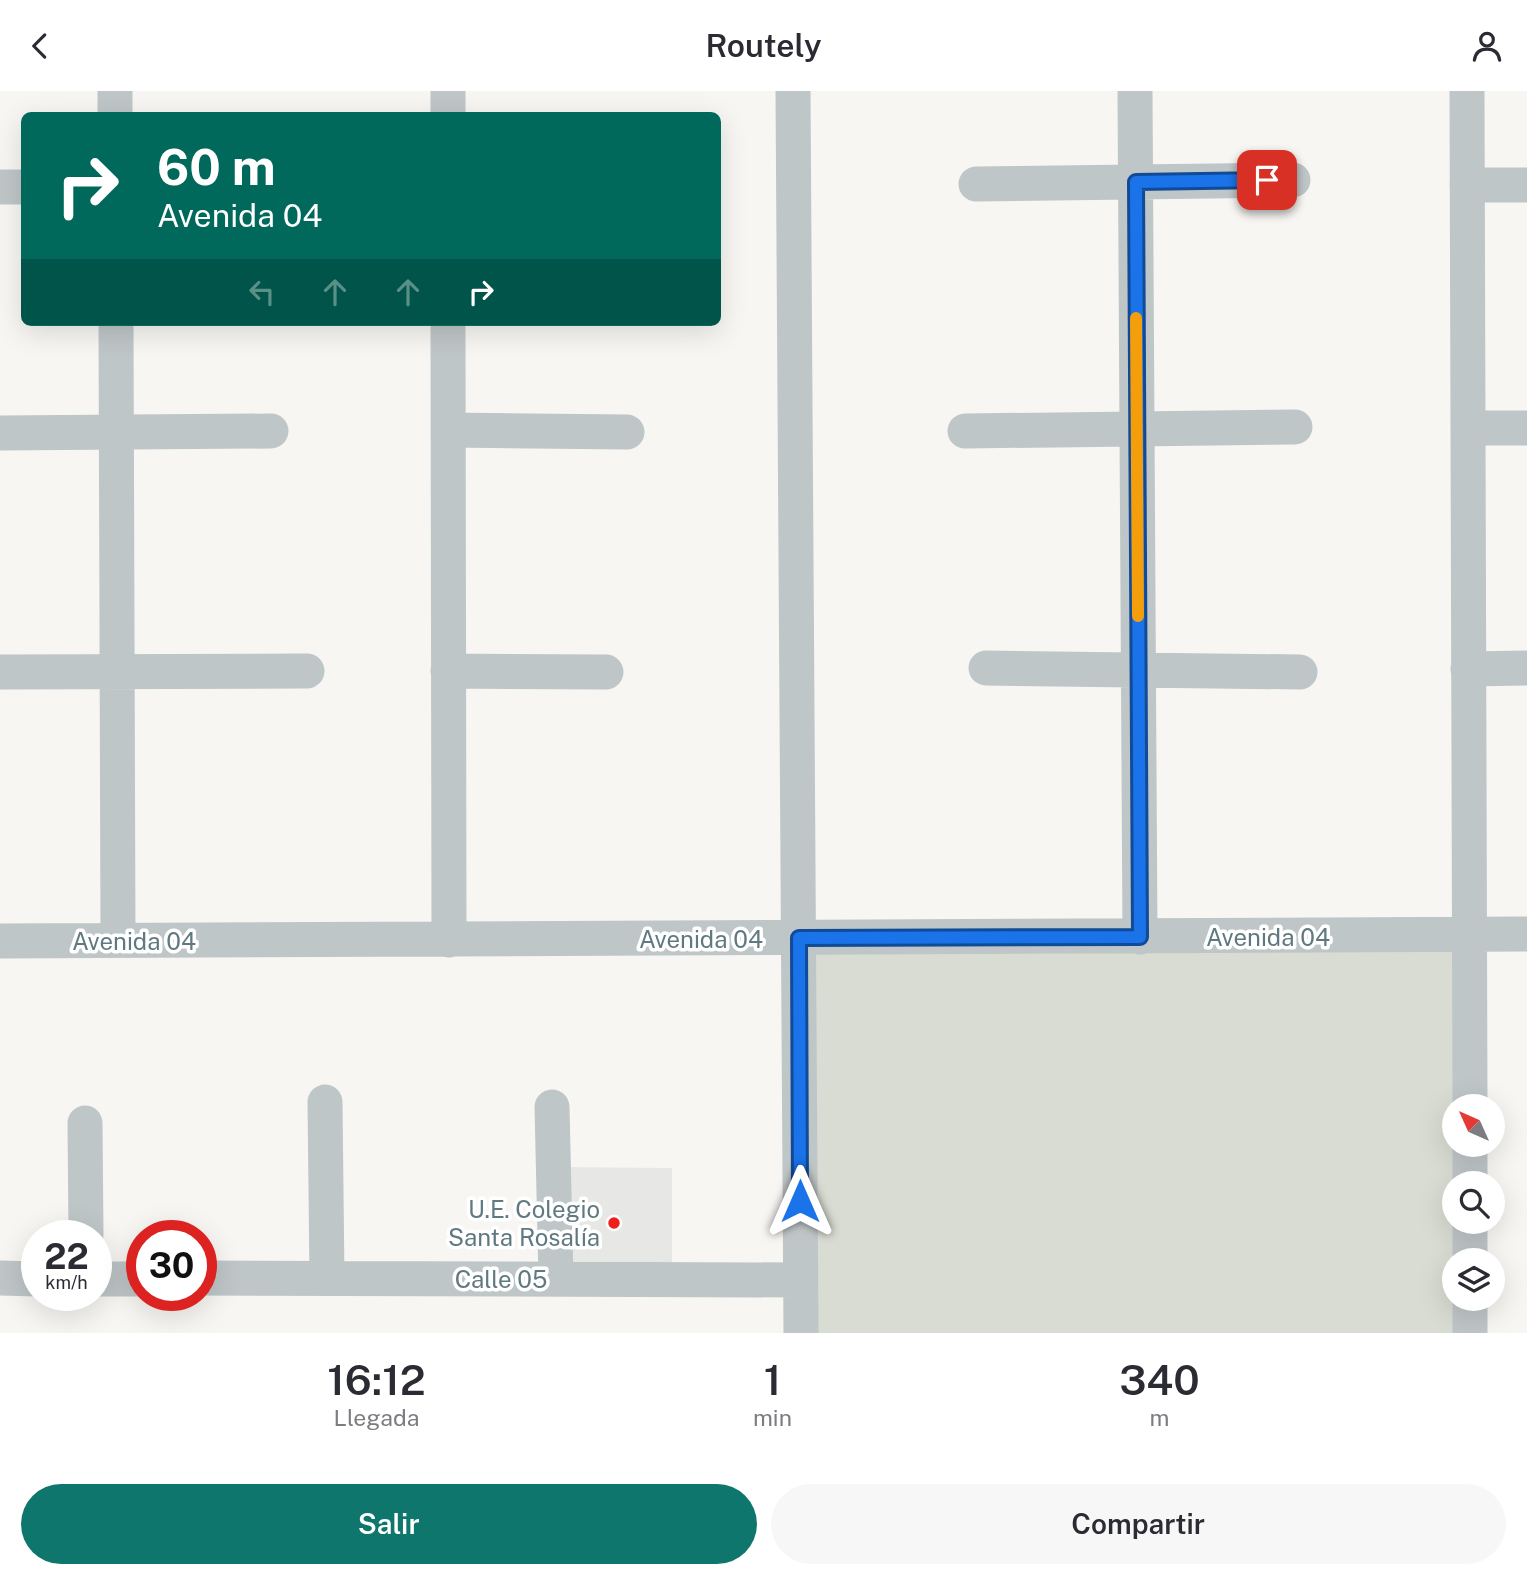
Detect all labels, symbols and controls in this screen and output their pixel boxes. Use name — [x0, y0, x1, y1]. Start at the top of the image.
icon: back — [21, 27, 59, 65]
text: Routely — [705, 27, 822, 64]
icon: person — [1468, 27, 1506, 65]
text: 60 m — [157, 138, 276, 196]
icon: right — [42, 140, 133, 231]
pin — [1237, 150, 1297, 210]
icon: arrive — [1248, 161, 1286, 199]
text: Avenida 04 — [157, 197, 322, 234]
icon: left — [243, 273, 281, 311]
icon: ahead — [316, 273, 354, 311]
icon: ahead — [389, 273, 427, 311]
icon: right — [462, 273, 500, 311]
street label: Avenida 04 — [1206, 923, 1330, 951]
street label: Avenida 04 — [639, 925, 763, 953]
street label: Avenida 04 — [72, 927, 196, 955]
north arrow — [1442, 1094, 1505, 1157]
map controls — [1442, 1094, 1505, 1311]
position arrow — [763, 1164, 837, 1238]
button: search — [1442, 1171, 1505, 1234]
place label: U.E. Colegio Santa Rosalía — [448, 1195, 600, 1251]
marker: U.E. Colegio Santa Rosalía — [606, 1215, 622, 1231]
speed limit sign: 30 — [126, 1220, 217, 1311]
text: 22 — [44, 1236, 89, 1277]
button: layers — [1442, 1248, 1505, 1311]
street label: Calle 05 — [455, 1265, 547, 1293]
text: km/h — [45, 1272, 88, 1293]
text: 16:12 — [327, 1355, 426, 1404]
text: 1 — [764, 1355, 781, 1404]
text: 340 — [1119, 1355, 1200, 1404]
text: Llegada — [334, 1404, 419, 1431]
text: min — [753, 1404, 792, 1431]
text: m — [1150, 1404, 1169, 1431]
button: Salir — [21, 1484, 757, 1564]
button: Compartir — [771, 1484, 1506, 1564]

